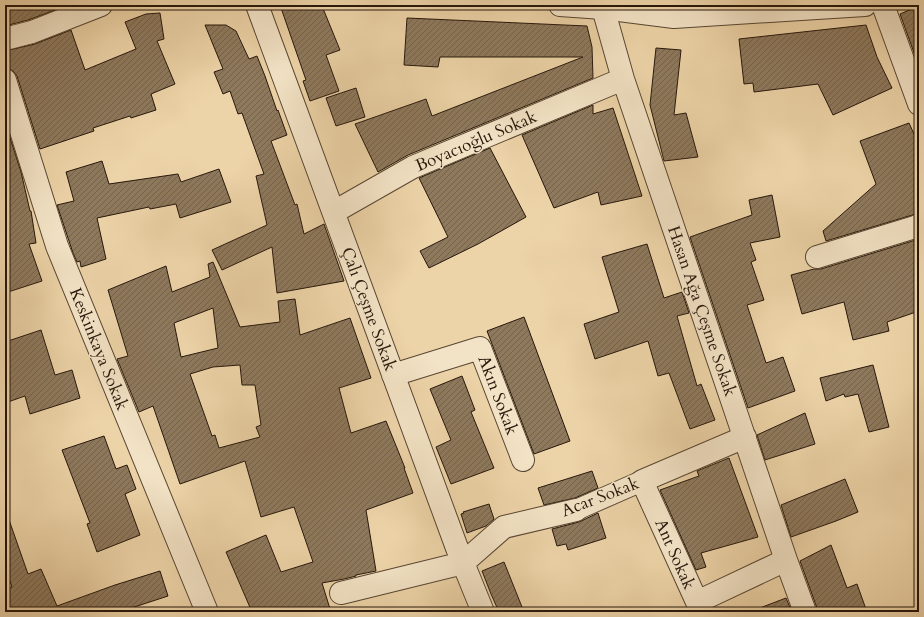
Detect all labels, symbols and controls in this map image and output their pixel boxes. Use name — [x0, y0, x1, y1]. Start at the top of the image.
street label: Boyacıoğlu Sokak — [412, 105, 541, 177]
street label: Hasan Ağa Çeşme Sokak — [662, 223, 742, 400]
street label: Çalı Çeşme Sokak — [336, 244, 402, 375]
street label: Keskinkaya Sokak — [64, 284, 134, 414]
street label: Akın Sokak — [472, 352, 524, 439]
street label: Acar Sokak — [558, 471, 643, 522]
street label: Ant Sokak — [649, 515, 701, 594]

